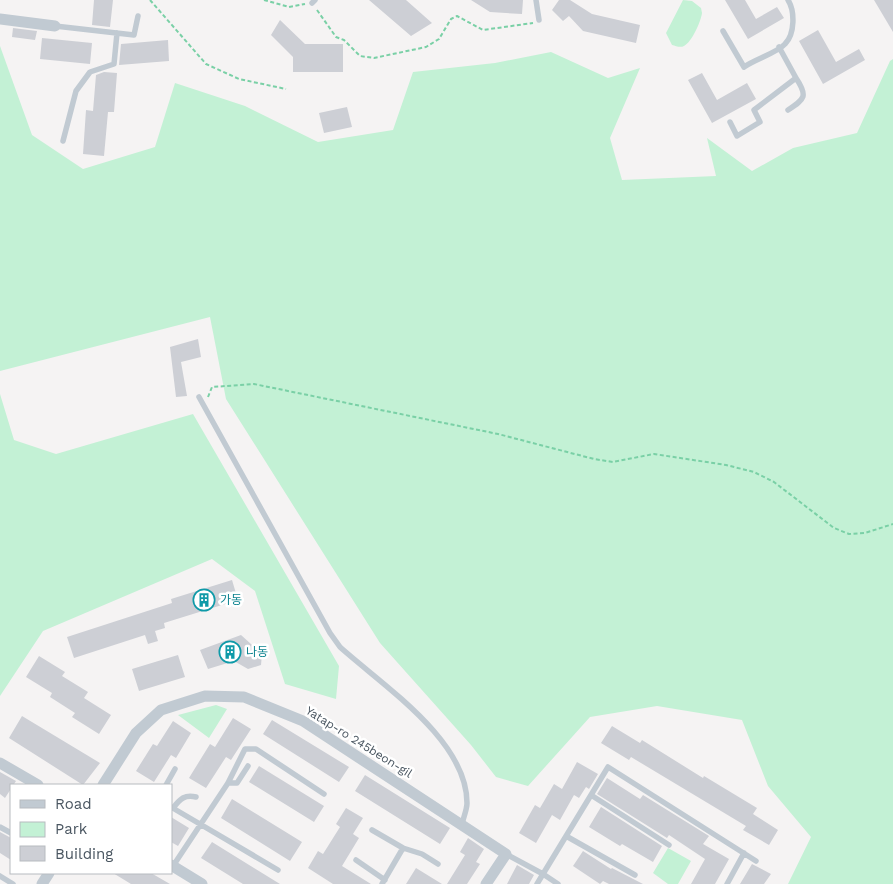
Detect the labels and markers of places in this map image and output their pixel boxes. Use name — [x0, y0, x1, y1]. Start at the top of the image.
building icon: 가동 — [192, 588, 216, 612]
place label: 가동 — [220, 593, 242, 607]
building icon: 나동 — [218, 640, 242, 664]
place label: 나동 — [246, 645, 268, 659]

